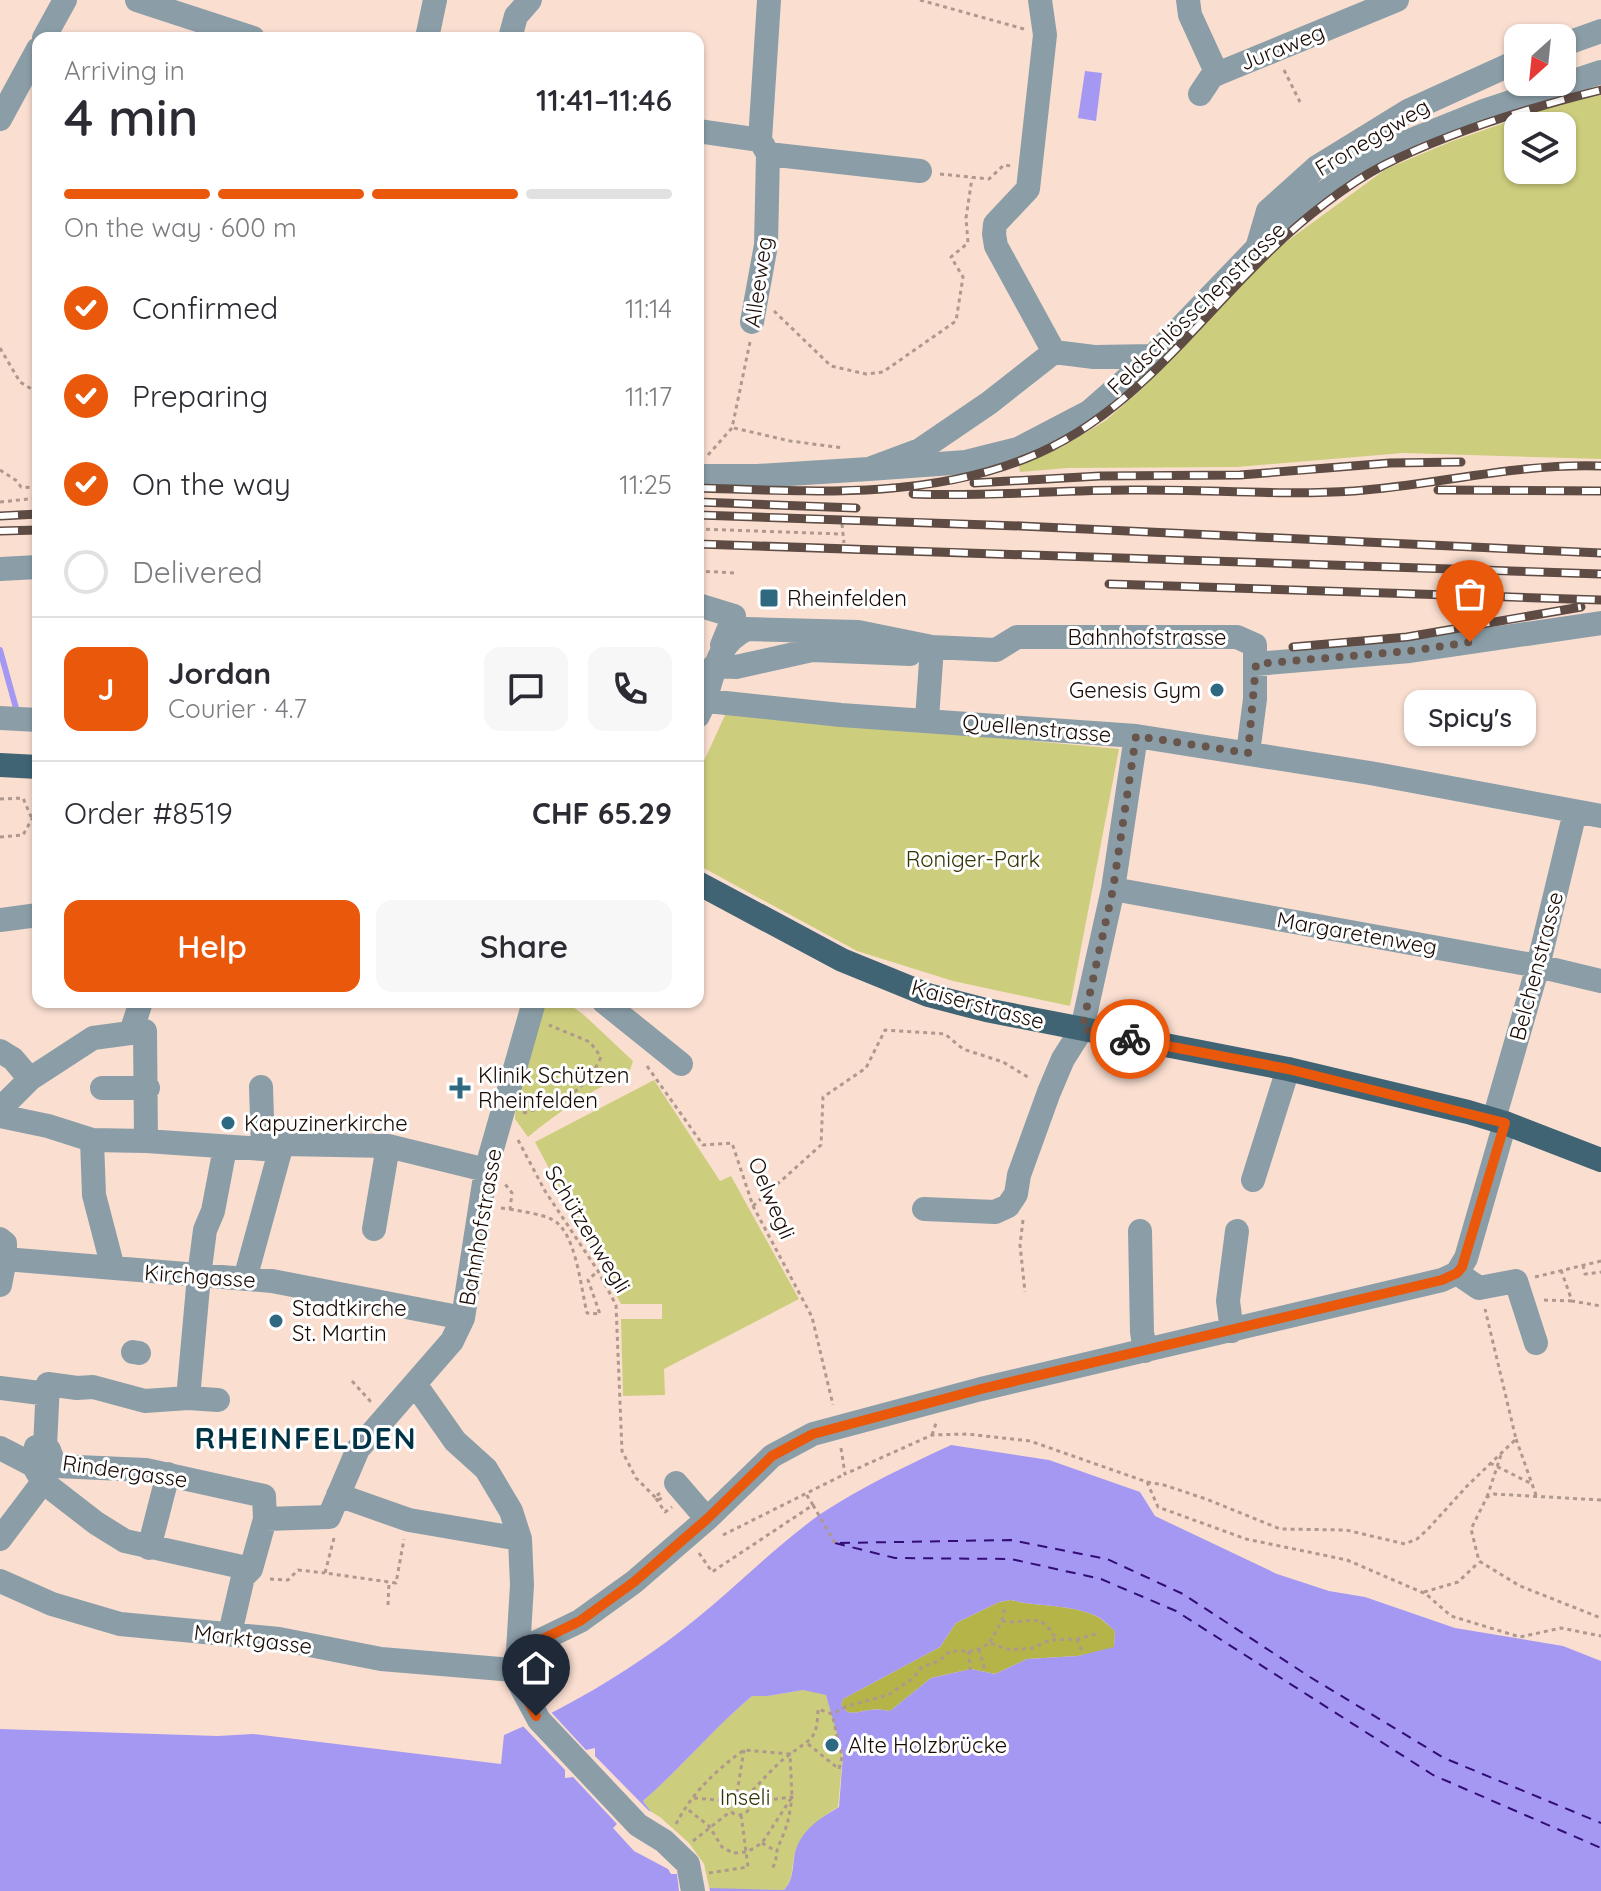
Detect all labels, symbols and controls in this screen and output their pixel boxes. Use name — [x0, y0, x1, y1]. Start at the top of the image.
street label: Juraweg — [1235, 17, 1329, 77]
north arrow — [1504, 24, 1576, 96]
map controls — [1504, 24, 1576, 184]
text: Arriving in — [64, 54, 185, 87]
text: 11:41–11:46 — [536, 81, 672, 119]
text: 4 min — [64, 84, 198, 149]
street label: Froneggweg — [1310, 92, 1434, 182]
button: layers — [1504, 112, 1576, 184]
text: On the way · 600 m — [64, 211, 297, 244]
street label: Feldschlösschenstrasse — [1101, 215, 1291, 401]
street label: Alleeweg — [738, 235, 778, 329]
icon: check — [64, 286, 108, 330]
text: Confirmed — [132, 289, 278, 327]
text: 11:14 — [625, 292, 672, 325]
icon: check — [64, 374, 108, 418]
text: Preparing — [132, 377, 268, 415]
text: 11:17 — [625, 380, 672, 413]
icon: check — [64, 462, 108, 506]
text: On the way — [132, 465, 291, 503]
text: 11:25 — [619, 468, 672, 501]
text: Delivered — [132, 553, 263, 591]
pin — [1436, 560, 1504, 642]
icon: bag — [1448, 572, 1492, 616]
place label: Rheinfelden — [787, 584, 907, 612]
marker: Rheinfelden — [758, 587, 780, 609]
street label: Bahnhofstrasse — [1068, 623, 1226, 651]
button: chat — [484, 647, 568, 731]
button: phone — [588, 647, 672, 731]
text: Jordan — [168, 654, 271, 692]
text: J — [98, 670, 114, 708]
place label: Genesis Gym — [1069, 676, 1201, 704]
marker: Genesis Gym — [1208, 681, 1226, 699]
callout: Spicy's — [1404, 690, 1536, 746]
text: Courier · 4.7 — [168, 692, 307, 725]
text: Spicy's — [1428, 701, 1512, 734]
street label: Quellenstrasse — [961, 708, 1113, 748]
text: Order #8519 — [64, 794, 233, 832]
text: CHF 65.29 — [532, 794, 672, 832]
park label: Roniger-Park — [906, 845, 1040, 873]
street label: Belchenstrasse — [1503, 888, 1569, 1044]
button: Help — [64, 900, 360, 992]
button: Share — [376, 900, 672, 992]
street label: Margaretenweg — [1275, 905, 1439, 961]
street label: Kaiserstrasse — [908, 973, 1048, 1035]
courier — [1090, 999, 1170, 1079]
icon: bike — [1108, 1017, 1152, 1061]
place label: Klinik Schützen Rheinfelden — [478, 1061, 630, 1114]
marker: Klinik Schützen Rheinfelden — [449, 1077, 471, 1099]
place label: Kapuzinerkirche — [244, 1109, 408, 1137]
marker: Kapuzinerkirche — [219, 1114, 237, 1132]
street label: Bahnhofstrasse — [452, 1146, 508, 1308]
street label: Oelwegli — [742, 1153, 802, 1243]
street label: Schützenwegli — [539, 1160, 637, 1298]
street label: Kirchgasse — [143, 1258, 257, 1294]
place label: Stadtkirche St. Martin — [292, 1294, 407, 1347]
marker: Stadtkirche St. Martin — [267, 1312, 285, 1330]
district label: RHEINFELDEN — [194, 1419, 418, 1457]
street label: Rindergasse — [61, 1448, 189, 1494]
street label: Marktgasse — [192, 1618, 314, 1660]
pin — [502, 1634, 570, 1716]
icon: home — [514, 1646, 558, 1690]
place label: Alte Holzbrücke — [848, 1731, 1007, 1759]
marker: Alte Holzbrücke — [823, 1736, 841, 1754]
park label: Inseli — [720, 1783, 770, 1811]

